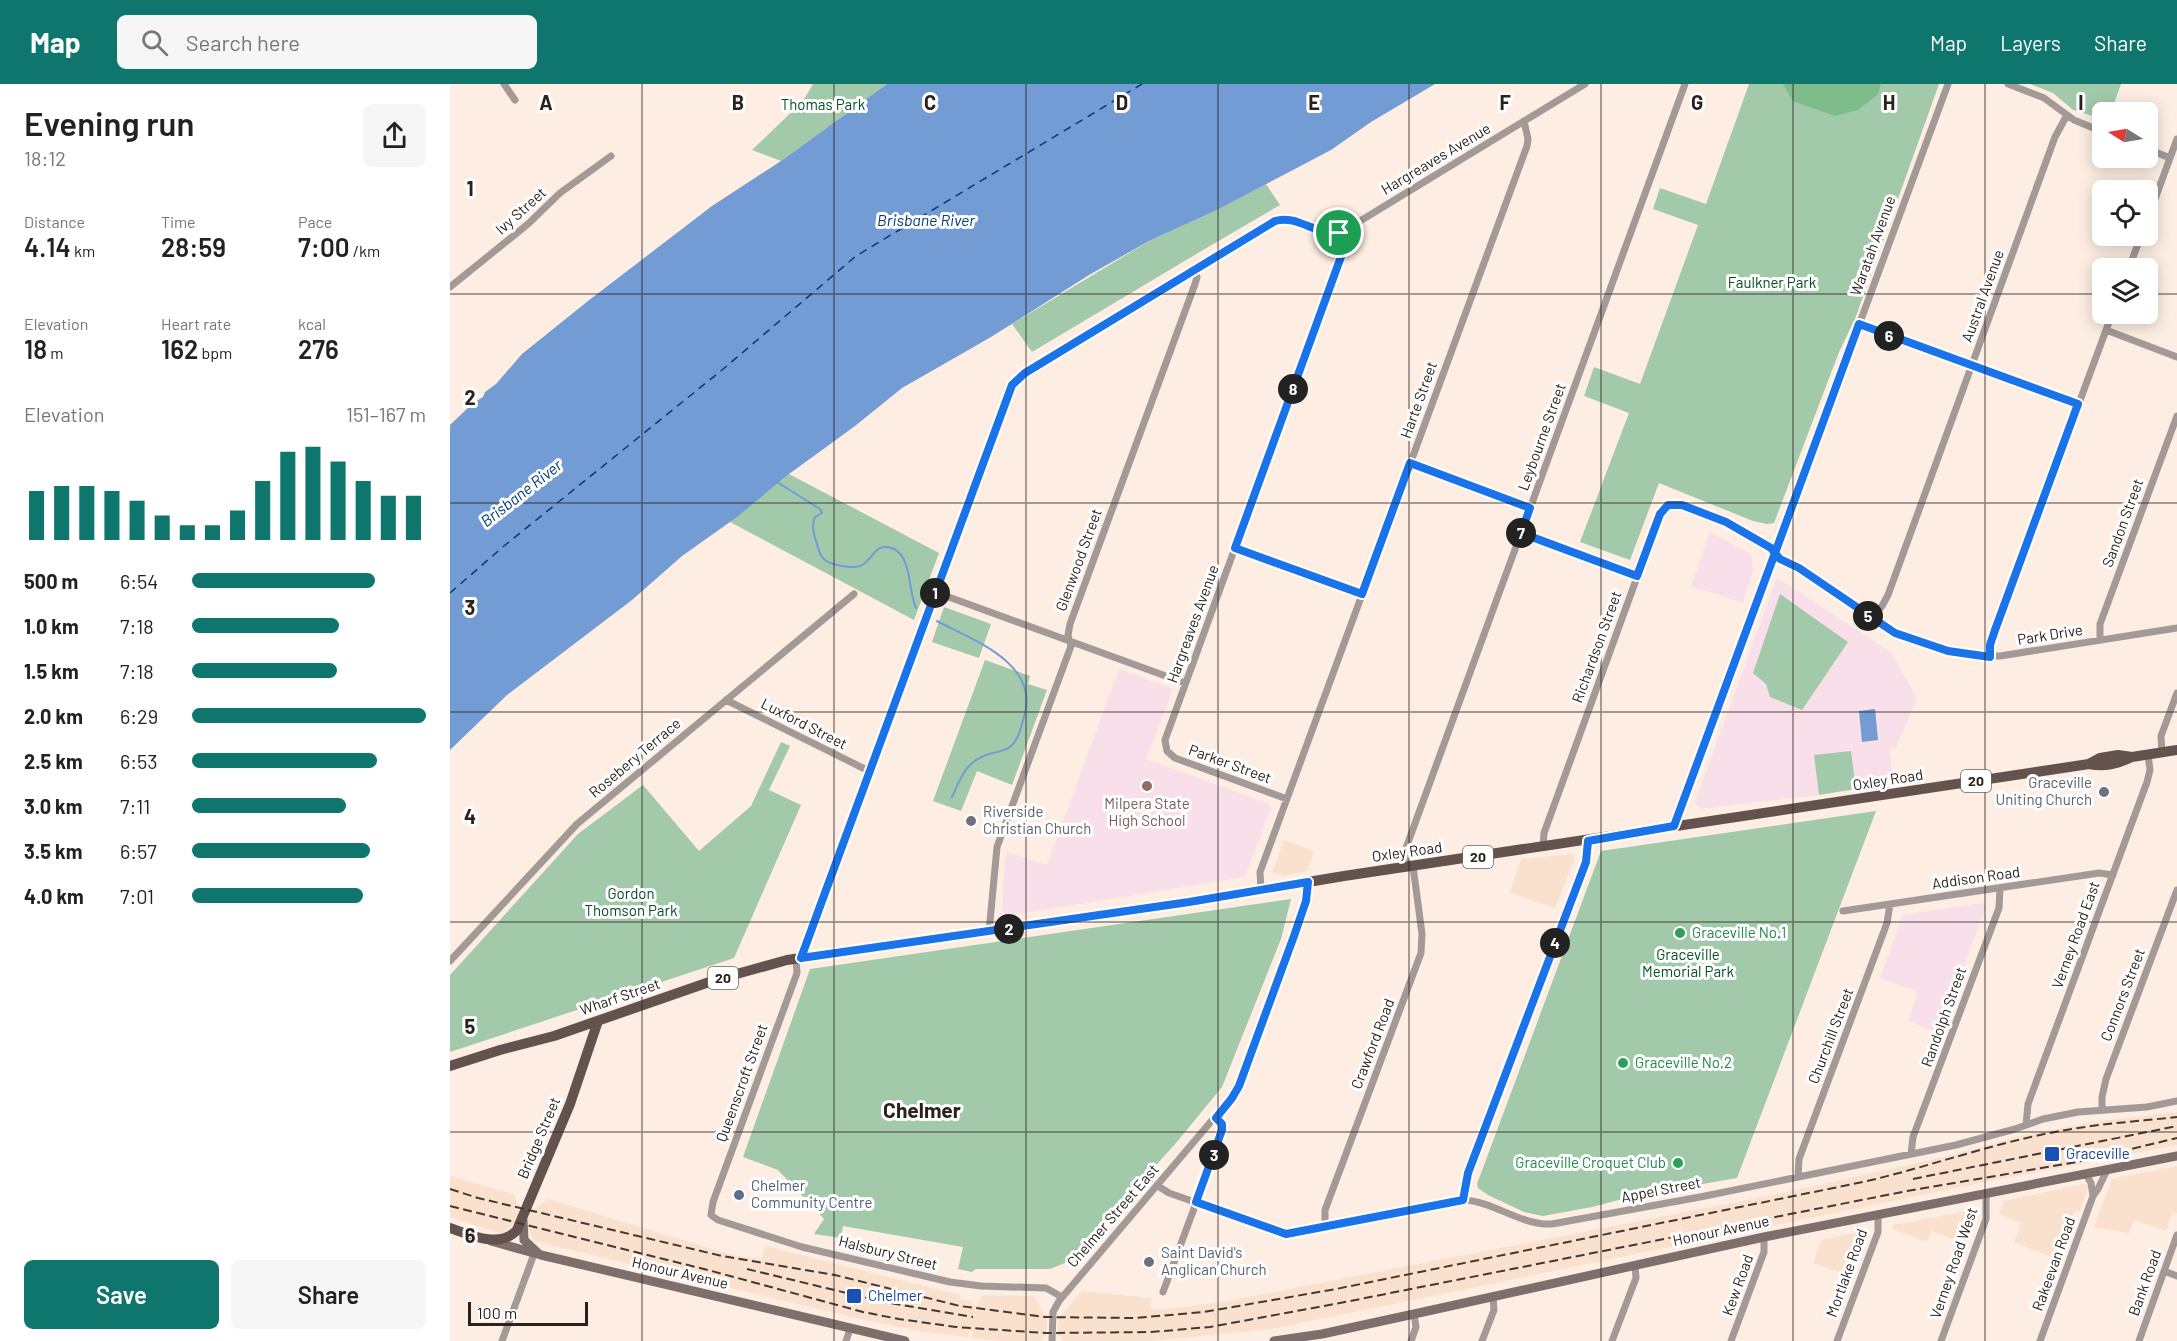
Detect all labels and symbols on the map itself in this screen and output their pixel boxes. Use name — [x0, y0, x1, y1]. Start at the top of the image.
text: A — [539, 90, 553, 114]
text: B — [732, 90, 744, 114]
text: C — [924, 90, 936, 114]
text: D — [1116, 90, 1128, 114]
text: E — [1308, 90, 1320, 114]
text: F — [1499, 90, 1511, 114]
text: G — [1691, 90, 1703, 114]
text: H — [1883, 90, 1895, 114]
text: I — [2078, 90, 2084, 114]
park label: Thomas Park — [781, 95, 866, 113]
north arrow — [2092, 102, 2158, 168]
street label: Hargreaves Avenue — [1378, 118, 1493, 198]
text: 1 — [466, 176, 474, 200]
street label: Ivy Street — [491, 183, 549, 238]
street label: Waratah Avenue — [1846, 193, 1898, 298]
pin — [1313, 207, 1364, 258]
water label: Brisbane River — [877, 210, 976, 229]
street label: Austral Avenue — [1957, 247, 2007, 344]
park label: Faulkner Park — [1728, 273, 1817, 291]
pin: 6 — [1874, 321, 1904, 351]
street label: Harte Street — [1396, 359, 1440, 440]
pin: 8 — [1278, 374, 1308, 404]
street label: Leybourne Street — [1513, 381, 1569, 493]
text: 2 — [464, 385, 476, 409]
water label: Brisbane River — [476, 454, 566, 530]
street label: Sandon Street — [2098, 476, 2146, 569]
street label: Glenwood Street — [1051, 506, 1105, 613]
pin: 7 — [1506, 518, 1536, 548]
street label: Hargreaves Avenue — [1162, 562, 1222, 685]
pin: 1 — [920, 578, 950, 608]
street label: Richardson Street — [1567, 588, 1625, 705]
text: 3 — [465, 595, 475, 619]
pin: 5 — [1853, 601, 1883, 631]
street label: Park Drive — [2016, 620, 2084, 648]
street label: Luxford Street — [758, 694, 850, 752]
street label: Rosebery Terrace — [585, 714, 684, 801]
street label: Parker Street — [1187, 740, 1274, 786]
street label: Oxley Road — [1851, 765, 1924, 793]
road number: 20 — [1961, 770, 1991, 792]
place label: Graceville Uniting Church — [1995, 773, 2092, 808]
marker: Milpera State High School — [1140, 779, 1154, 793]
marker: Graceville Uniting Church — [2097, 785, 2111, 799]
place label: Milpera State High School — [1104, 794, 1190, 829]
place label: Riverside Christian Church — [983, 802, 1091, 837]
text: 4 — [464, 804, 476, 828]
marker: Riverside Christian Church — [964, 814, 978, 828]
street label: Oxley Road — [1371, 837, 1443, 865]
road number: 20 — [1463, 846, 1493, 868]
street label: Addison Road — [1931, 862, 2021, 892]
street label: Verney Road East — [2047, 879, 2103, 991]
park label: Gordon Thomson Park — [584, 884, 678, 919]
pin: 2 — [994, 914, 1024, 944]
place label: Graceville No.1 — [1692, 923, 1786, 941]
marker: Graceville No.1 — [1673, 926, 1687, 940]
pin: 4 — [1540, 928, 1570, 958]
park label: Graceville Memorial Park — [1642, 945, 1735, 980]
street label: Connors Street — [2096, 946, 2148, 1044]
street label: Randolph Street — [1917, 964, 1969, 1069]
road number: 20 — [708, 967, 738, 989]
street label: Wharf Street — [577, 974, 662, 1018]
street label: Churchill Street — [1804, 985, 1857, 1086]
street label: Crawford Road — [1347, 996, 1398, 1091]
text: 5 — [465, 1014, 476, 1038]
street label: Queenscroft Street — [711, 1021, 771, 1144]
place label: Graceville No.2 — [1635, 1053, 1732, 1071]
marker: Graceville No.2 — [1616, 1056, 1630, 1070]
street label: Bridge Street — [513, 1094, 563, 1181]
district label: Chelmer — [883, 1097, 961, 1122]
pin: 3 — [1199, 1140, 1229, 1170]
place label: Graceville — [2066, 1144, 2130, 1162]
marker: Graceville — [2043, 1145, 2061, 1163]
place label: Graceville Croquet Club — [1515, 1153, 1666, 1171]
marker: Graceville Croquet Club — [1671, 1156, 1685, 1170]
street label: Chelmer Street East — [1063, 1160, 1162, 1271]
street label: Appel Street — [1619, 1172, 1702, 1206]
place label: Chelmer Community Centre — [751, 1176, 872, 1211]
marker: Chelmer Community Centre — [732, 1188, 746, 1202]
street label: Verney Road West — [1926, 1205, 1981, 1321]
street label: Honour Avenue — [1671, 1211, 1771, 1249]
street label: Rakeevan Road — [2028, 1214, 2078, 1313]
text: 6 — [465, 1223, 476, 1247]
street label: Mortlake Road — [1822, 1226, 1870, 1319]
street label: Halsbury Street — [837, 1231, 939, 1273]
place label: Saint David's Anglican Church — [1161, 1243, 1267, 1278]
street label: Bank Road — [2124, 1247, 2164, 1318]
street label: Honour Avenue — [630, 1252, 730, 1292]
street label: Kew Road — [1718, 1252, 1756, 1318]
marker: Saint David's Anglican Church — [1142, 1255, 1156, 1269]
place label: Chelmer — [868, 1286, 923, 1304]
marker: Chelmer — [845, 1287, 863, 1305]
scale bar — [468, 1299, 588, 1326]

